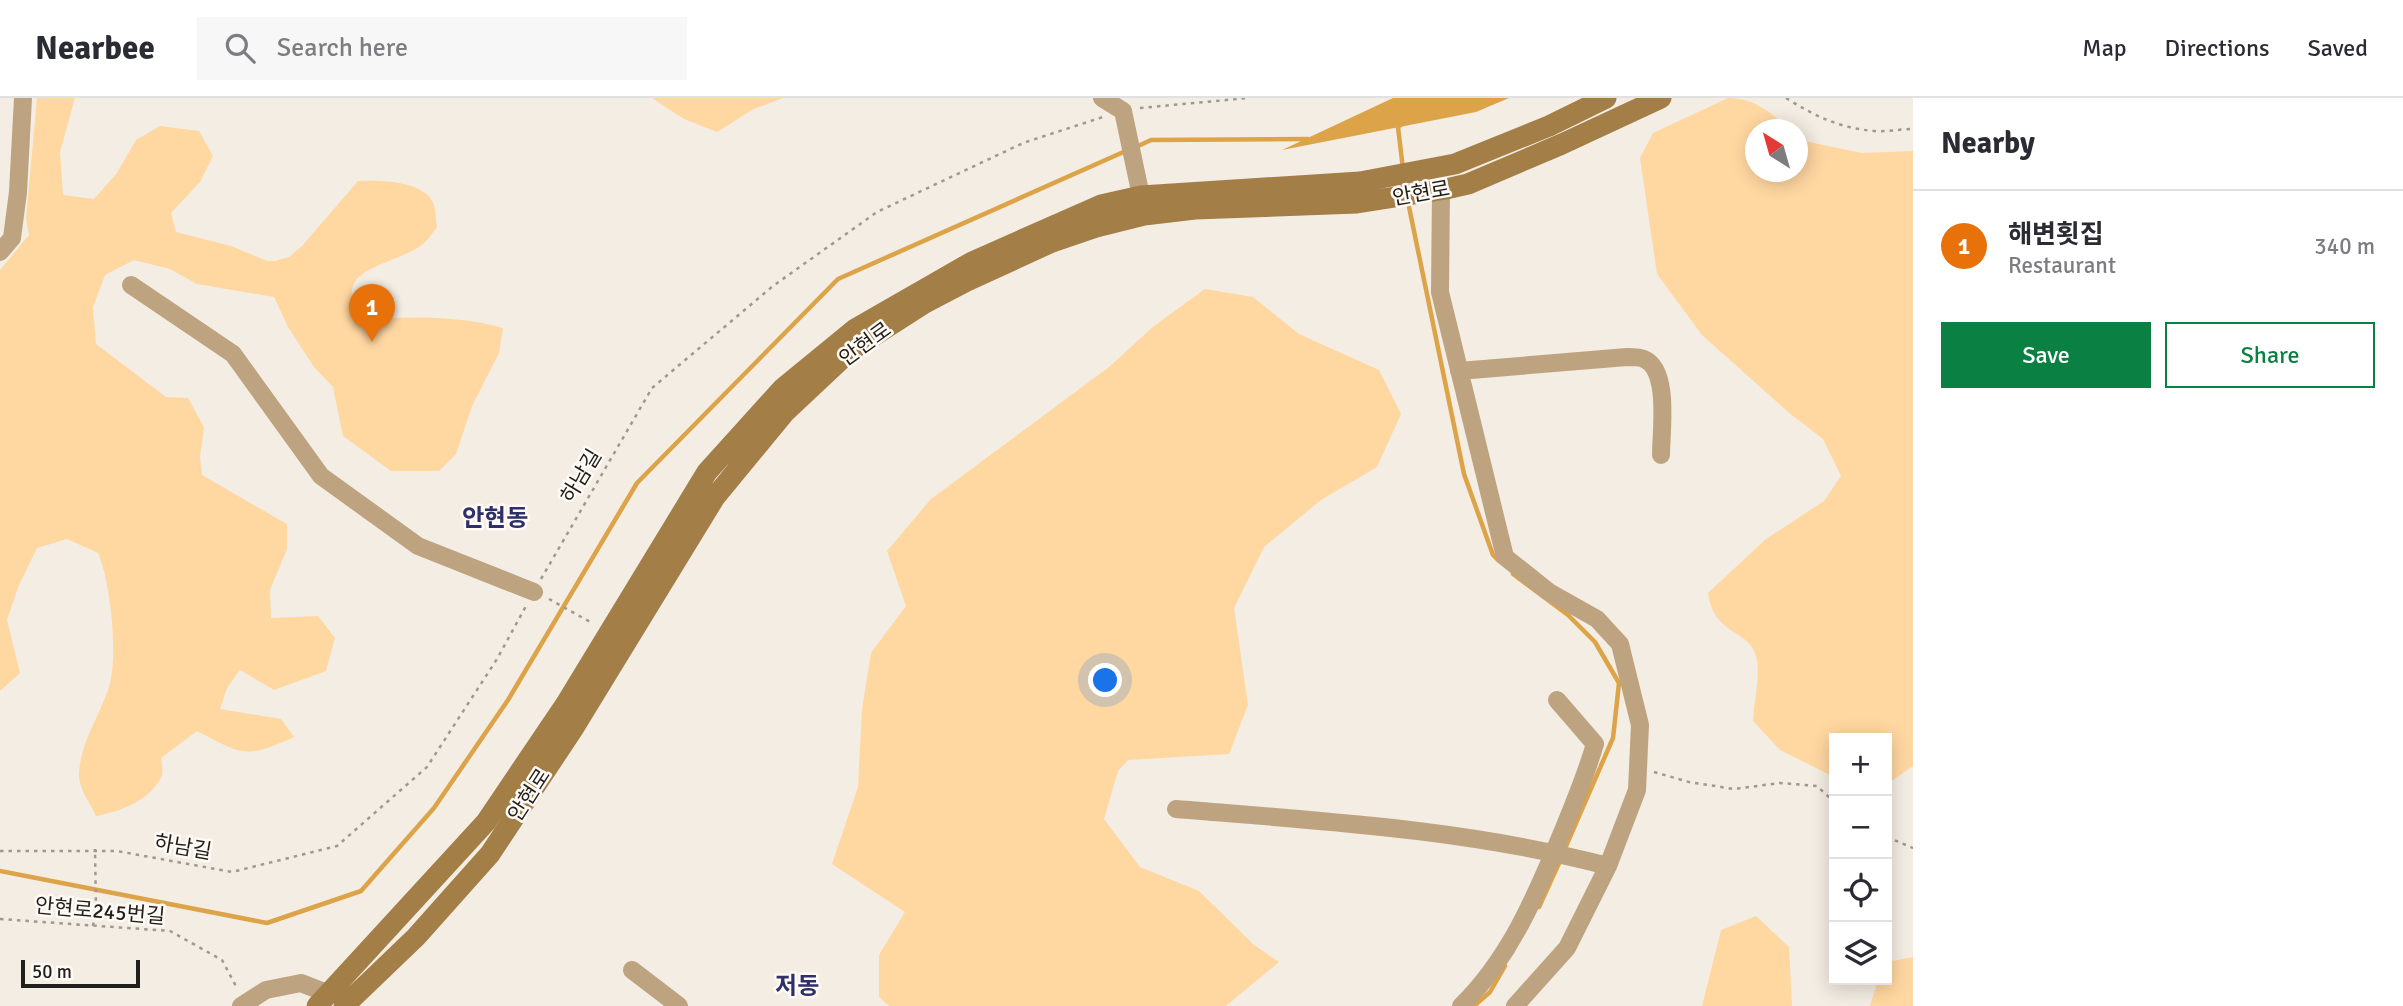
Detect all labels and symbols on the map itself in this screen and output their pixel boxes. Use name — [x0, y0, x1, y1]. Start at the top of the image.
north arrow — [1745, 119, 1808, 182]
street label: 안현로 — [1390, 175, 1452, 211]
pin: 1 — [349, 284, 395, 342]
street label: 안현로 — [834, 316, 896, 372]
street label: 하남길 — [555, 444, 607, 508]
district label: 안현동 — [462, 503, 528, 533]
your location — [1088, 663, 1122, 697]
street label: 안현로 — [502, 764, 556, 826]
street label: 하남길 — [152, 829, 214, 865]
street label: 안현로245번길 — [34, 892, 166, 930]
scale bar — [21, 957, 140, 989]
district label: 저동 — [775, 971, 819, 1001]

